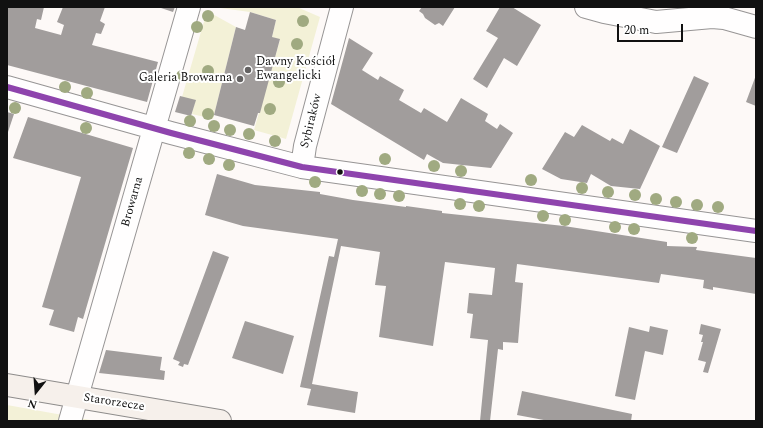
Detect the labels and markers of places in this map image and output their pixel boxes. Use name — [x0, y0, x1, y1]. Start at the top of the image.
place label: Dawny Kościół Ewangelicki — [256, 56, 335, 84]
marker: Dawny Kościół Ewangelicki — [243, 65, 253, 75]
place label: Galeria Browarna — [139, 72, 232, 86]
marker: Galeria Browarna — [235, 74, 245, 84]
unlabelled marker — [335, 167, 345, 177]

